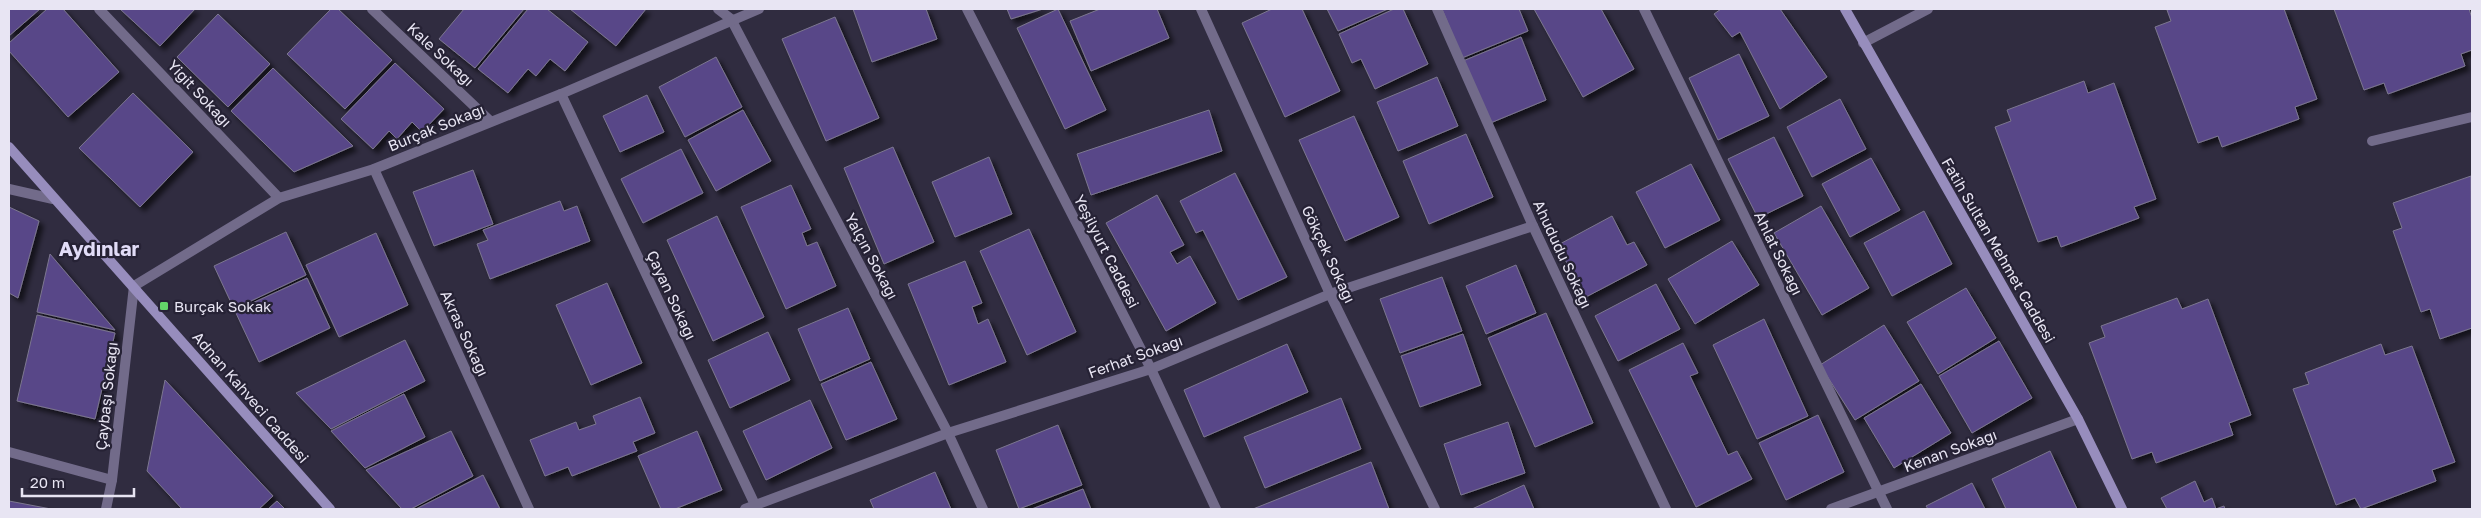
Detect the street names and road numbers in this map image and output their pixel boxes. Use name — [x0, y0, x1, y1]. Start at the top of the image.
street label: Kale Sokağı — [404, 19, 478, 89]
street label: Yiğit Sokağı — [164, 56, 236, 130]
street label: Burçak Sokağı — [385, 99, 487, 155]
street label: Fatih Sultan Mehmet Caddesi — [1938, 154, 2060, 346]
street label: Yeşilyurt Caddesi — [1071, 191, 1143, 311]
street label: Ahududu Sokağı — [1530, 197, 1596, 311]
street label: Gökçek Sokağı — [1299, 202, 1359, 306]
street label: Ahlat Sokağı — [1751, 208, 1807, 298]
street label: Yalçın Sokağı — [842, 210, 902, 302]
street label: Çayan Sokağı — [643, 248, 701, 342]
street label: Akras Sokağı — [437, 287, 493, 379]
street label: Adnan Kahveci Caddesi — [189, 328, 313, 466]
street label: Ferhat Sokağı — [1085, 331, 1185, 381]
street label: Çaybaşı Sokağı — [91, 341, 121, 451]
street label: Kenan Sokağı — [1901, 425, 1999, 475]

